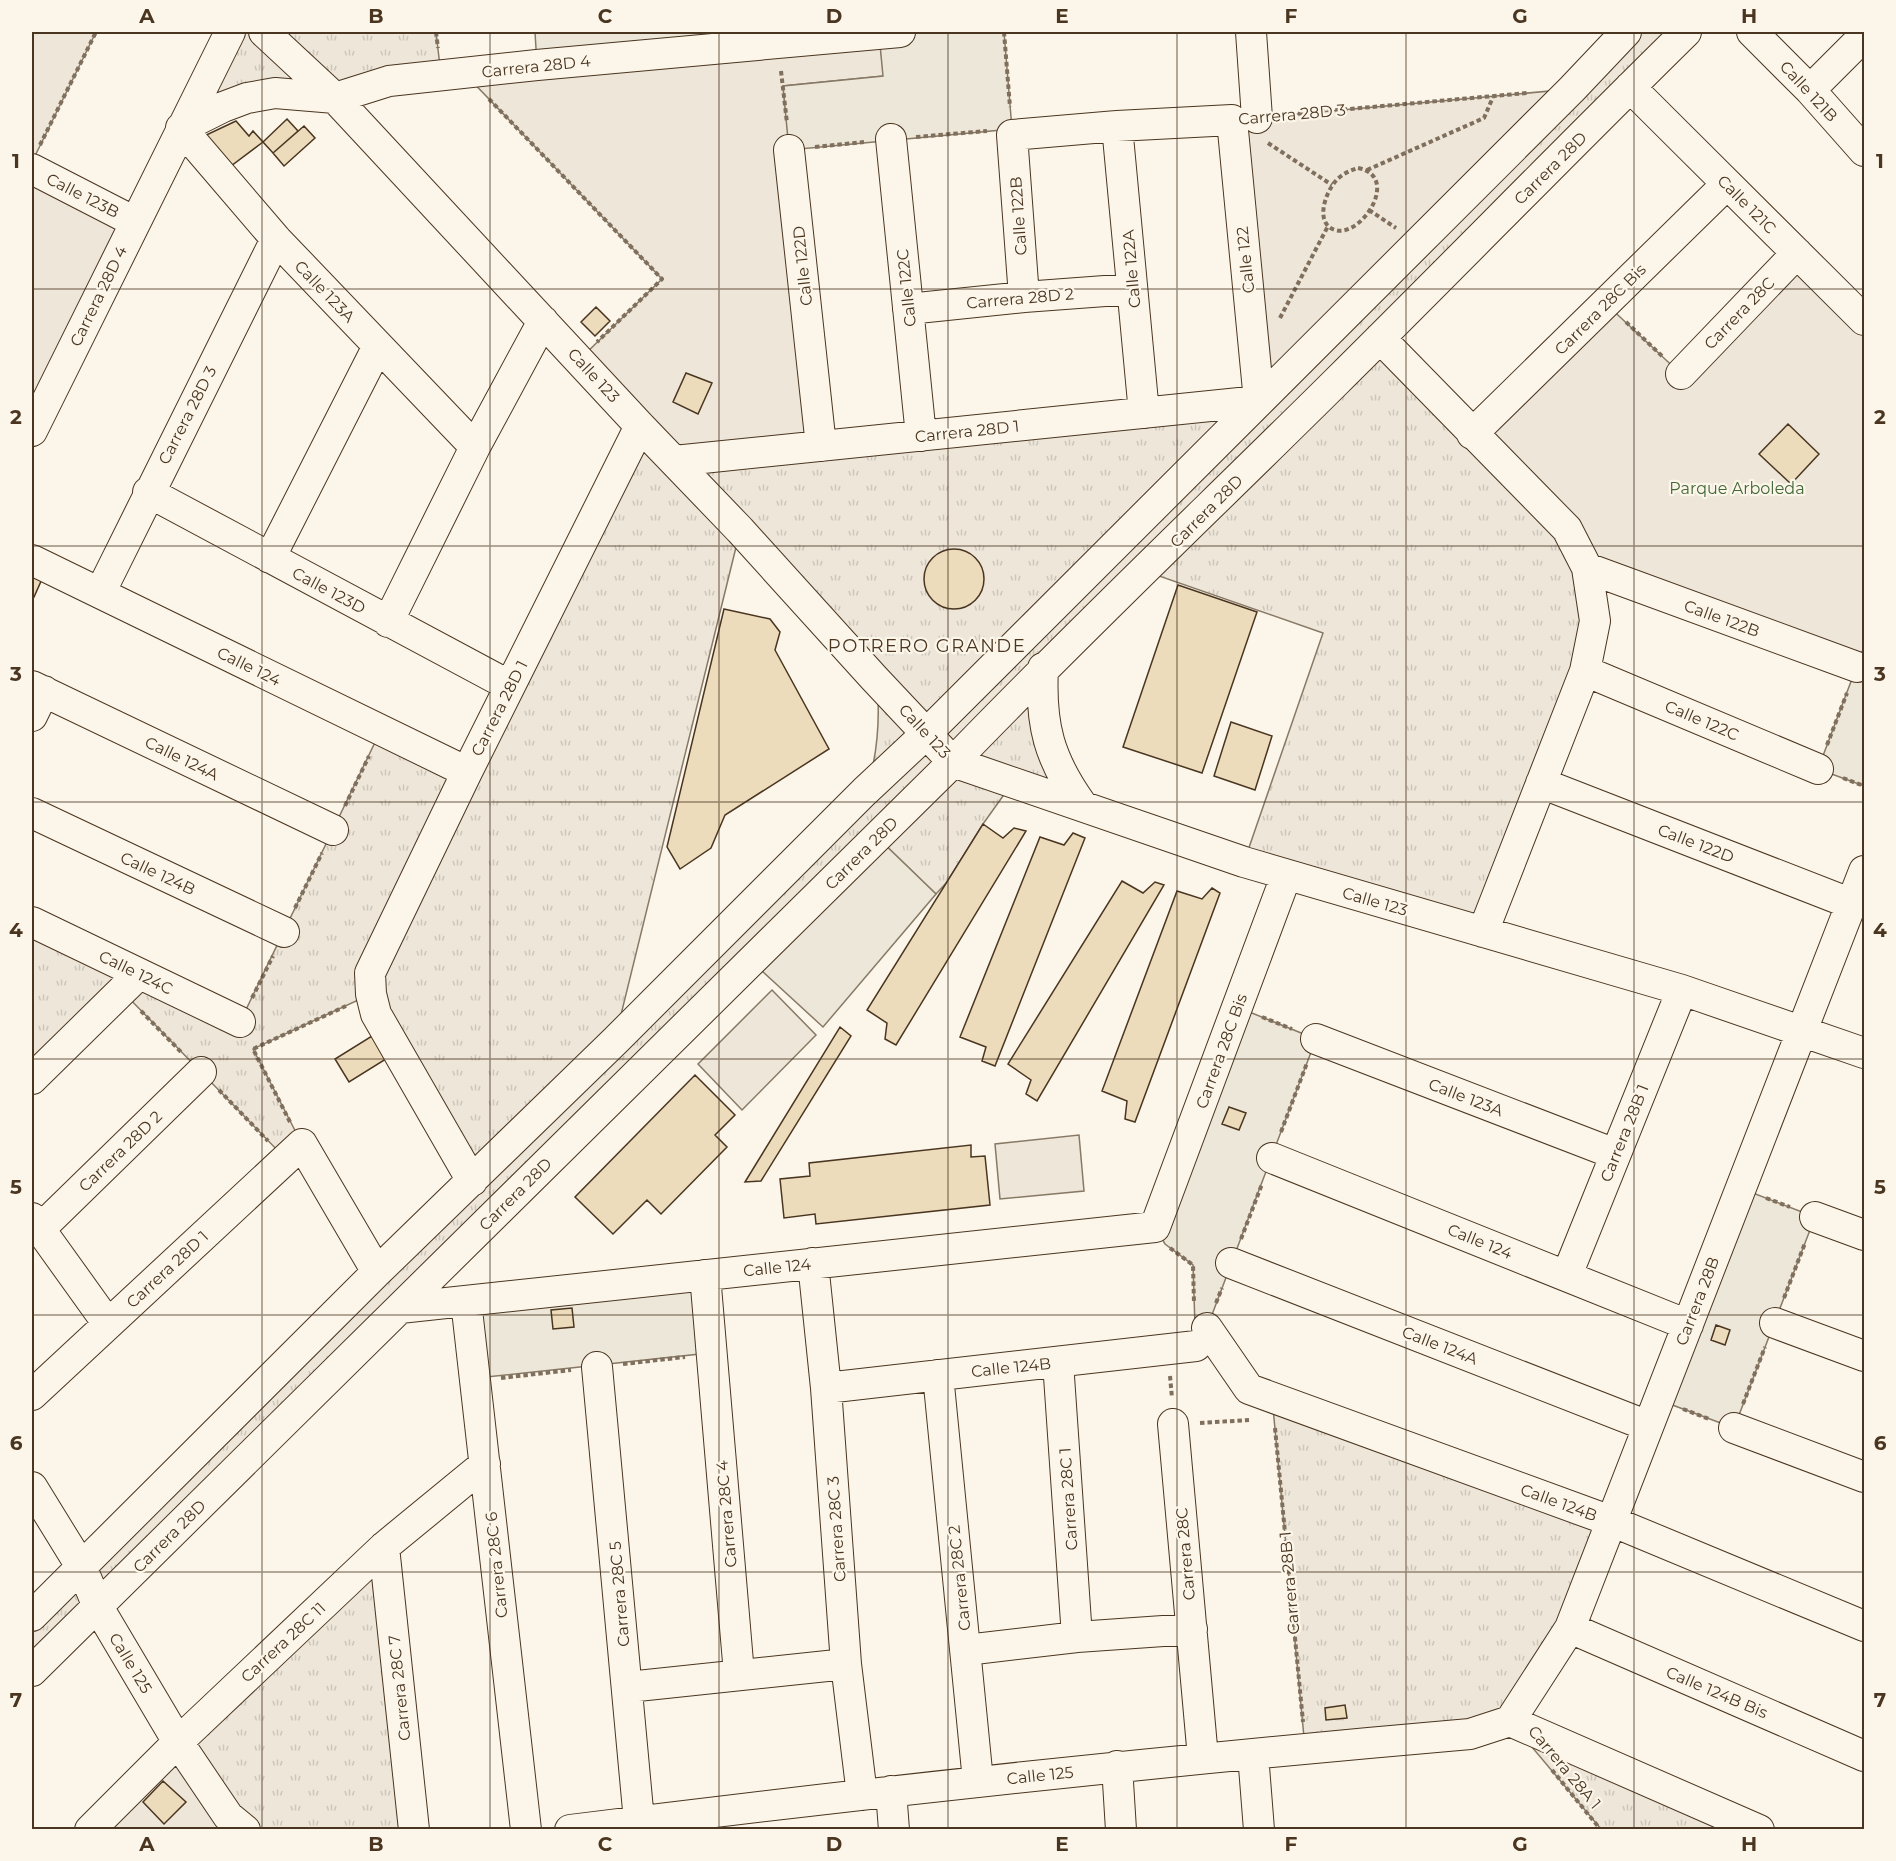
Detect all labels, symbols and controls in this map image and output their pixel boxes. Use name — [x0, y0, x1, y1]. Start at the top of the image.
text: A — [138, 4, 155, 28]
text: B — [368, 4, 384, 28]
text: C — [598, 4, 613, 28]
text: D — [826, 4, 842, 28]
text: E — [1055, 4, 1069, 28]
text: F — [1285, 4, 1298, 28]
text: G — [1512, 4, 1528, 28]
text: H — [1741, 4, 1757, 28]
street label: Carrera 28D 4 — [481, 51, 592, 82]
street label: Calle 121B — [1776, 57, 1841, 126]
street label: Carrera 28D 3 — [1237, 100, 1347, 129]
street label: Carrera 28D — [1510, 128, 1591, 209]
text: 1 — [12, 149, 20, 173]
text: 1 — [1876, 149, 1884, 173]
street label: Calle 123B — [43, 169, 122, 222]
street label: Calle 121C — [1713, 171, 1780, 238]
street label: Calle 122B — [1006, 176, 1031, 256]
street label: Calle 122D — [789, 225, 816, 307]
street label: Calle 122 — [1233, 226, 1258, 294]
street label: Calle 122A — [1119, 228, 1144, 309]
street label: Carrera 28D 4 — [66, 242, 131, 350]
street label: Calle 122C — [893, 248, 920, 328]
street label: Calle 123A — [291, 257, 359, 327]
street label: Carrera 28C Bis — [1551, 260, 1650, 359]
street label: Carrera 28C — [1700, 273, 1778, 353]
street label: Carrera 28D 2 — [965, 284, 1075, 313]
street label: Calle 123 — [564, 344, 623, 406]
street label: Carrera 28D 3 — [154, 363, 220, 468]
text: 2 — [10, 405, 22, 429]
text: 2 — [1874, 405, 1886, 429]
street label: Carrera 28D 1 — [914, 417, 1020, 446]
street label: Carrera 28D — [1166, 471, 1247, 552]
park label: Parque Arboleda — [1669, 479, 1805, 498]
street label: Calle 123D — [289, 563, 369, 618]
street label: Calle 122B — [1681, 596, 1762, 641]
district label: POTRERO GRANDE — [828, 635, 1026, 657]
street label: Calle 124 — [214, 643, 284, 690]
street label: Carrera 28D 1 — [467, 657, 532, 759]
text: 3 — [9, 662, 22, 686]
text: 3 — [1873, 662, 1886, 686]
street label: Calle 122C — [1662, 696, 1742, 745]
street label: Calle 123 — [895, 700, 954, 762]
street label: Calle 124A — [142, 732, 222, 785]
street label: Carrera 28D — [821, 813, 902, 894]
street label: Calle 122D — [1655, 820, 1737, 867]
street label: Calle 124B — [117, 848, 198, 899]
street label: Calle 123 — [1340, 883, 1410, 920]
text: 4 — [9, 918, 23, 942]
text: 4 — [1873, 918, 1887, 942]
street label: Calle 124C — [96, 946, 176, 998]
street label: Carrera 28C Bis — [1192, 991, 1251, 1111]
street label: Calle 123A — [1426, 1075, 1506, 1121]
street label: Carrera 28B 1 — [1596, 1082, 1653, 1185]
street label: Carrera 28D 2 — [75, 1107, 166, 1196]
street label: Carrera 28D — [475, 1154, 556, 1235]
text: 5 — [10, 1175, 22, 1199]
text: 5 — [1874, 1175, 1886, 1199]
street label: Calle 124 — [1445, 1220, 1515, 1263]
street label: Carrera 28D 1 — [123, 1227, 212, 1312]
street label: Calle 124 — [742, 1254, 812, 1281]
street label: Carrera 28B — [1672, 1254, 1723, 1348]
street label: Calle 124A — [1399, 1322, 1481, 1369]
street label: Calle 124B — [970, 1354, 1052, 1381]
text: 6 — [10, 1431, 23, 1455]
text: 6 — [1874, 1431, 1887, 1455]
street label: Carrera 28C 1 — [1055, 1447, 1082, 1551]
street label: Carrera 28C 4 — [712, 1459, 741, 1568]
street label: Carrera 28C 3 — [823, 1475, 850, 1583]
street label: Calle 124B — [1518, 1480, 1600, 1525]
street label: Carrera 28D — [129, 1496, 210, 1577]
street label: Carrera 28C — [1172, 1507, 1199, 1601]
street label: Carrera 28C 6 — [481, 1511, 512, 1619]
street label: Carrera 28C 2 — [945, 1524, 974, 1632]
street label: Carrera 28B 1 — [1276, 1531, 1303, 1635]
street label: Carrera 28C 5 — [605, 1540, 634, 1648]
street label: Carrera 28C 11 — [237, 1598, 330, 1686]
street label: Calle 125 — [105, 1630, 156, 1697]
street label: Carrera 28C 7 — [384, 1634, 415, 1742]
street label: Calle 124B Bis — [1663, 1662, 1771, 1723]
text: 7 — [10, 1688, 22, 1712]
text: 7 — [1874, 1688, 1886, 1712]
street label: Carrera 28A 1 — [1524, 1722, 1605, 1813]
street label: Calle 125 — [1006, 1763, 1074, 1788]
text: A — [138, 1832, 155, 1856]
text: B — [368, 1832, 384, 1856]
text: C — [598, 1832, 613, 1856]
text: D — [826, 1832, 842, 1856]
text: E — [1055, 1832, 1069, 1856]
text: F — [1285, 1832, 1298, 1856]
text: G — [1512, 1832, 1528, 1856]
text: H — [1741, 1832, 1757, 1856]

